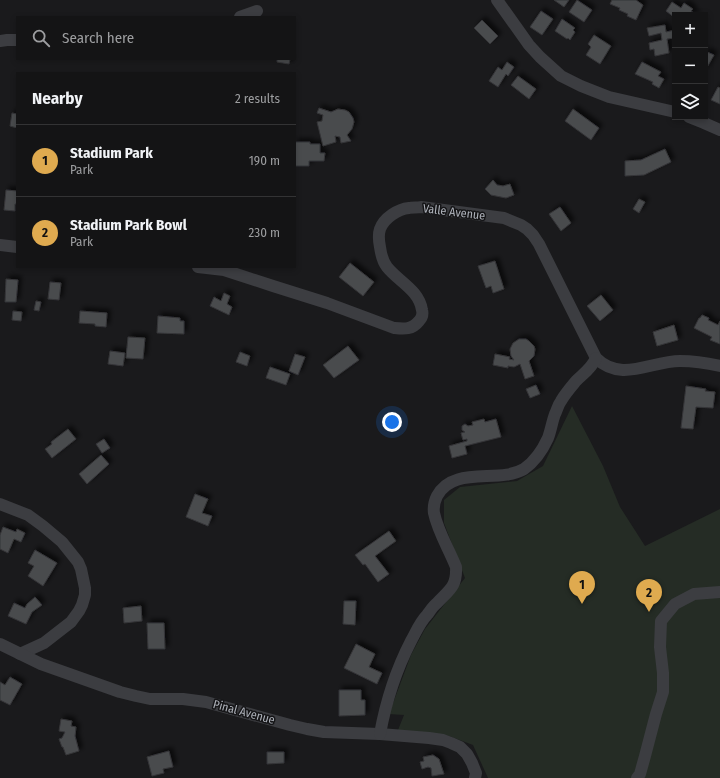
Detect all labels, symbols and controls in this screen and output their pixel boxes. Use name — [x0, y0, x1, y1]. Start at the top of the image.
map controls — [672, 12, 708, 120]
button: + — [672, 12, 708, 48]
search box — [16, 16, 296, 60]
icon: search — [30, 27, 52, 49]
text: Search here — [62, 29, 134, 47]
button: − — [672, 48, 708, 84]
button: layers — [672, 84, 708, 120]
text: Nearby — [32, 88, 83, 109]
text: 2 results — [235, 91, 280, 106]
text: Stadium Park — [70, 144, 153, 162]
text: 1 — [42, 153, 48, 168]
text: 190 m — [249, 153, 280, 168]
text: Park — [70, 162, 93, 177]
street label: Valle Avenue — [422, 201, 486, 223]
text: Stadium Park Bowl — [70, 216, 187, 234]
text: 2 — [42, 225, 48, 240]
text: 230 m — [249, 225, 280, 240]
text: Park — [70, 234, 93, 249]
your location — [382, 412, 402, 432]
pin: 1 — [569, 571, 595, 604]
pin: 2 — [636, 579, 662, 612]
street label: Pinal Avenue — [212, 697, 277, 727]

